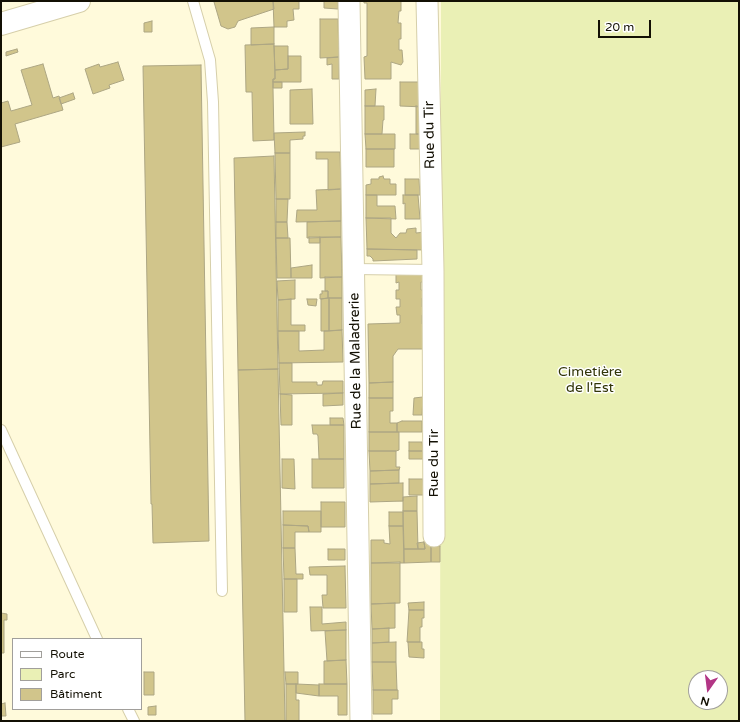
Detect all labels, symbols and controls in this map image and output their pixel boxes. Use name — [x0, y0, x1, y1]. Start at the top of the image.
scale bar — [600, 12, 653, 38]
text: 20 m — [605, 20, 634, 34]
street label: Rue du Tir — [421, 101, 439, 169]
street label: Rue de la Maladrerie — [346, 292, 366, 430]
park label: Cimetière de l'Est — [558, 364, 622, 396]
street label: Rue du Tir — [426, 429, 442, 497]
legend — [12, 638, 142, 710]
text: Route — [50, 647, 84, 661]
text: Parc — [50, 667, 75, 681]
north arrow — [688, 670, 728, 710]
text: Bâtiment — [50, 687, 102, 701]
text: N — [699, 694, 711, 709]

